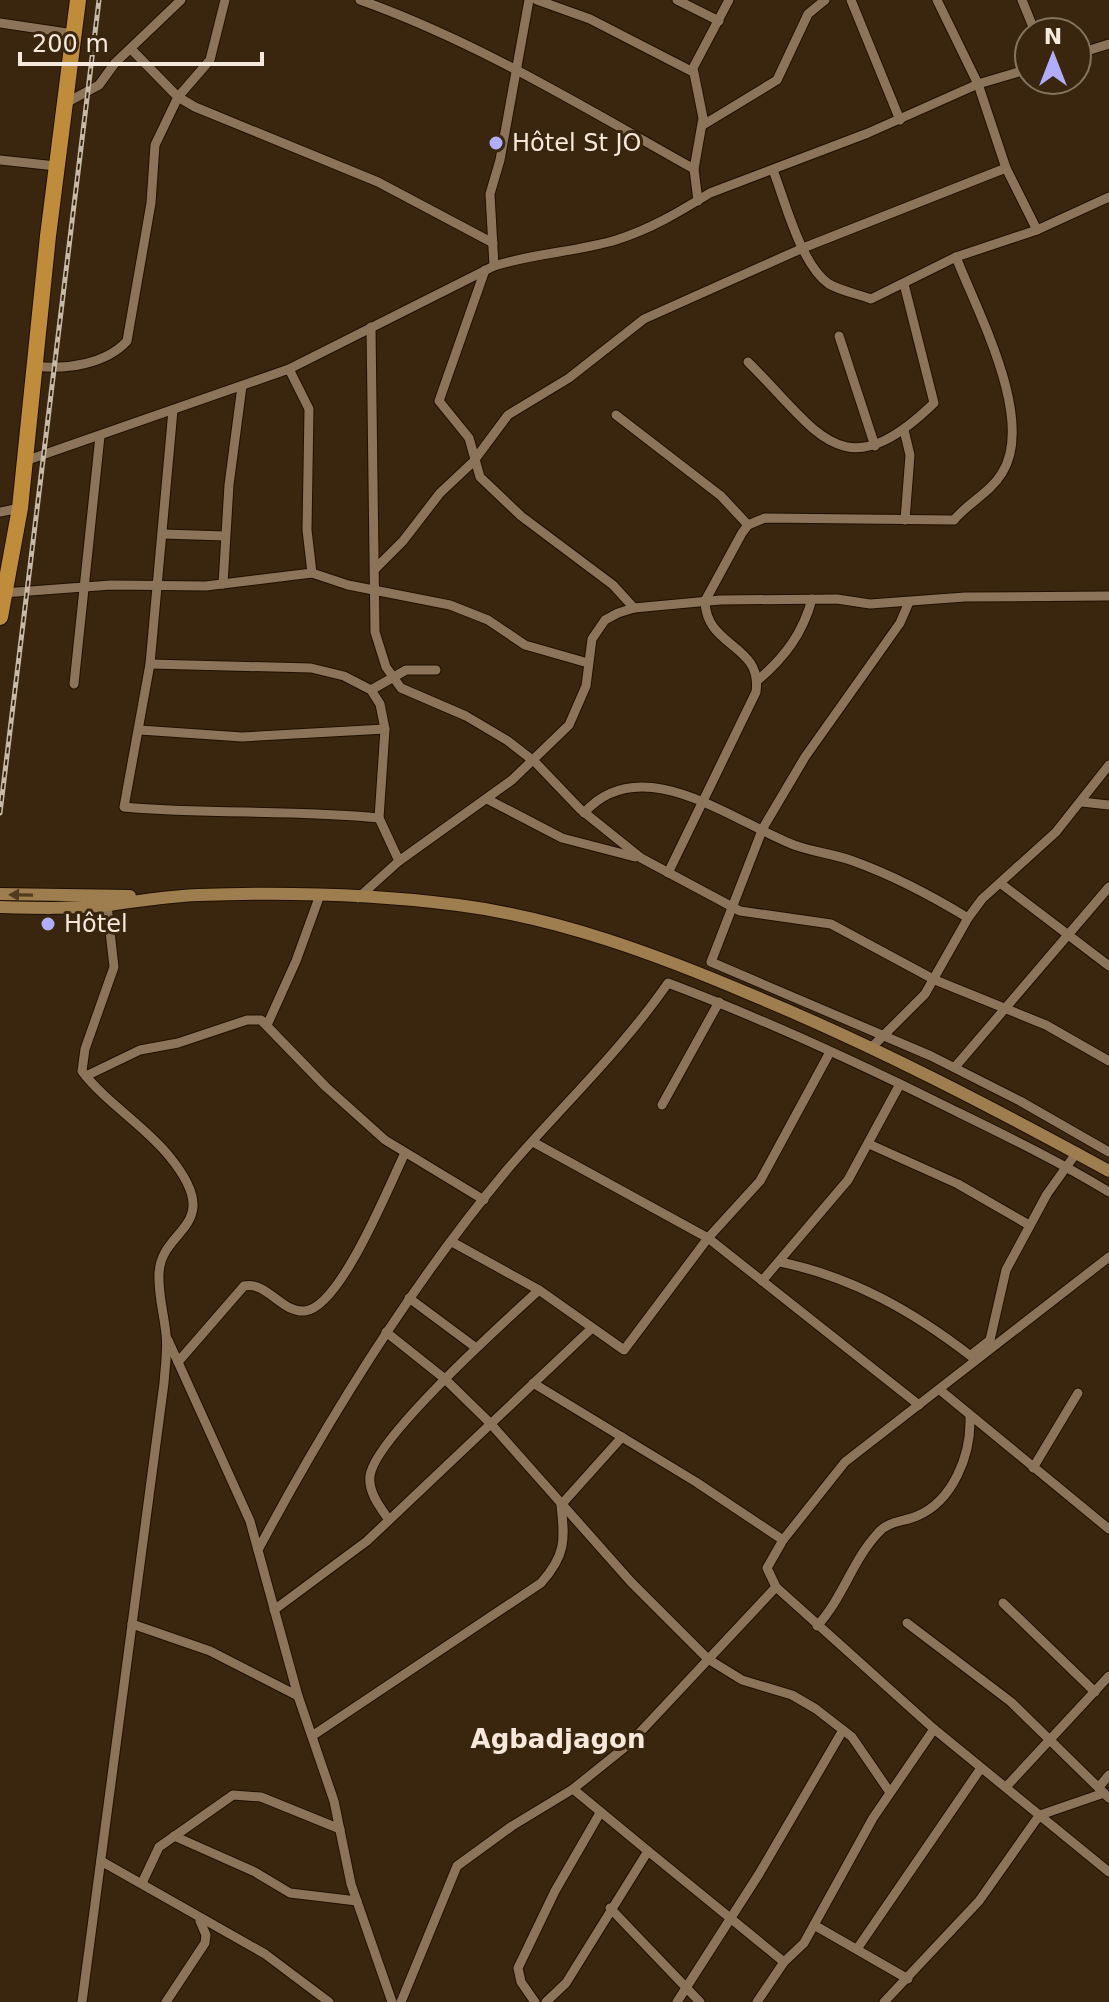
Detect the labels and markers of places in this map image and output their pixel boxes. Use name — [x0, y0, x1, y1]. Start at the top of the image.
place label: Hôtel St JO — [512, 129, 641, 157]
marker: Hôtel St JO — [487, 134, 505, 152]
place label: Hôtel — [64, 910, 128, 938]
marker: Hôtel — [39, 915, 57, 933]

